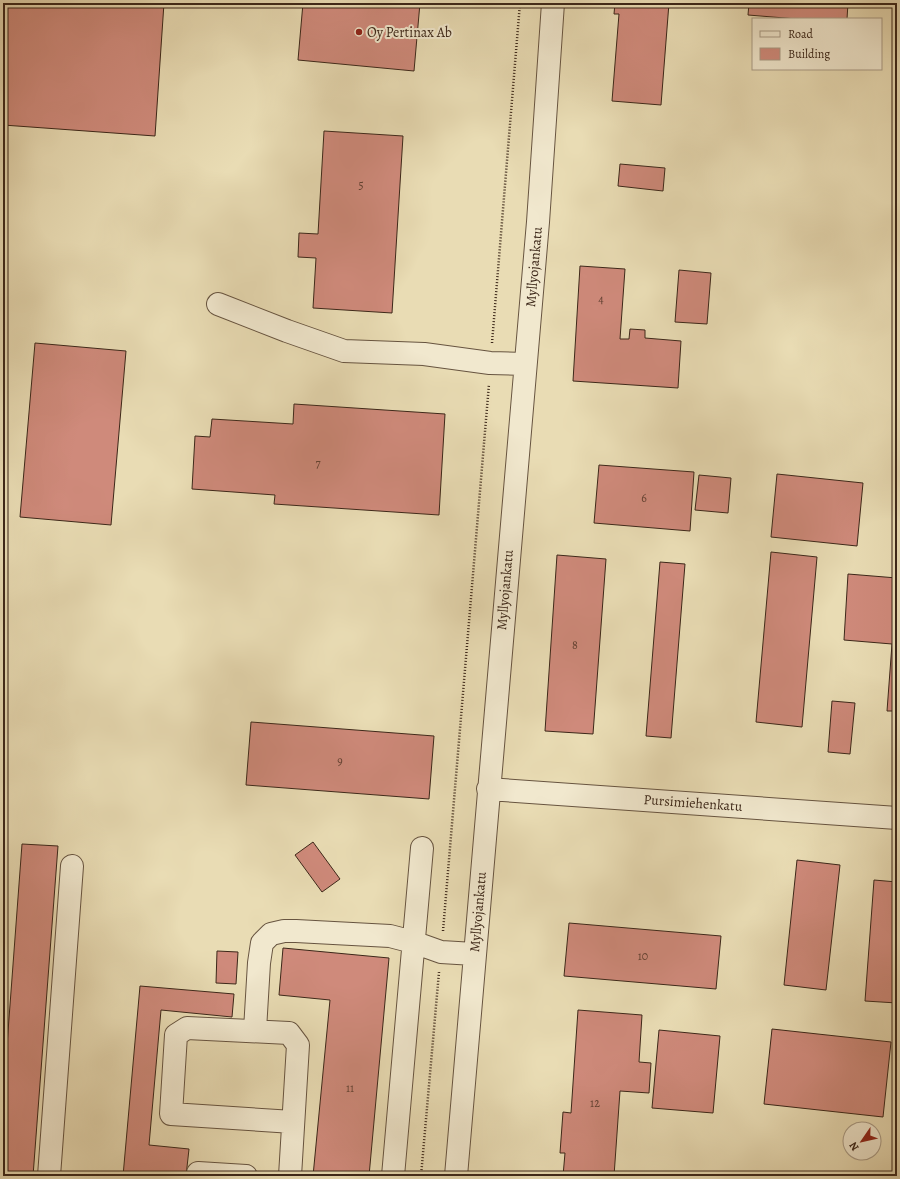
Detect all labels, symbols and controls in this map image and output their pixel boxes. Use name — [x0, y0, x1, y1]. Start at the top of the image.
legend — [752, 18, 882, 70]
place label: Oy Pertinax Ab — [367, 23, 452, 42]
text: Road — [788, 26, 814, 42]
marker: Oy Pertinax Ab — [354, 27, 364, 37]
text: Building — [788, 46, 830, 62]
house number: 5 — [358, 177, 364, 193]
street label: Myllyojankatu — [521, 226, 547, 308]
house number: 4 — [598, 291, 604, 307]
house number: 7 — [315, 455, 321, 471]
house number: 6 — [641, 490, 647, 506]
street label: Myllyojankatu — [492, 549, 518, 631]
house number: 8 — [572, 637, 578, 653]
house number: 9 — [337, 753, 343, 769]
street label: Pursimiehenkatu — [643, 790, 743, 816]
street label: Myllyojankatu — [465, 871, 491, 953]
house number: 10 — [638, 948, 648, 964]
house number: 11 — [346, 1080, 354, 1096]
house number: 12 — [590, 1095, 600, 1111]
north arrow — [842, 1121, 882, 1161]
text: N — [846, 1139, 863, 1154]

